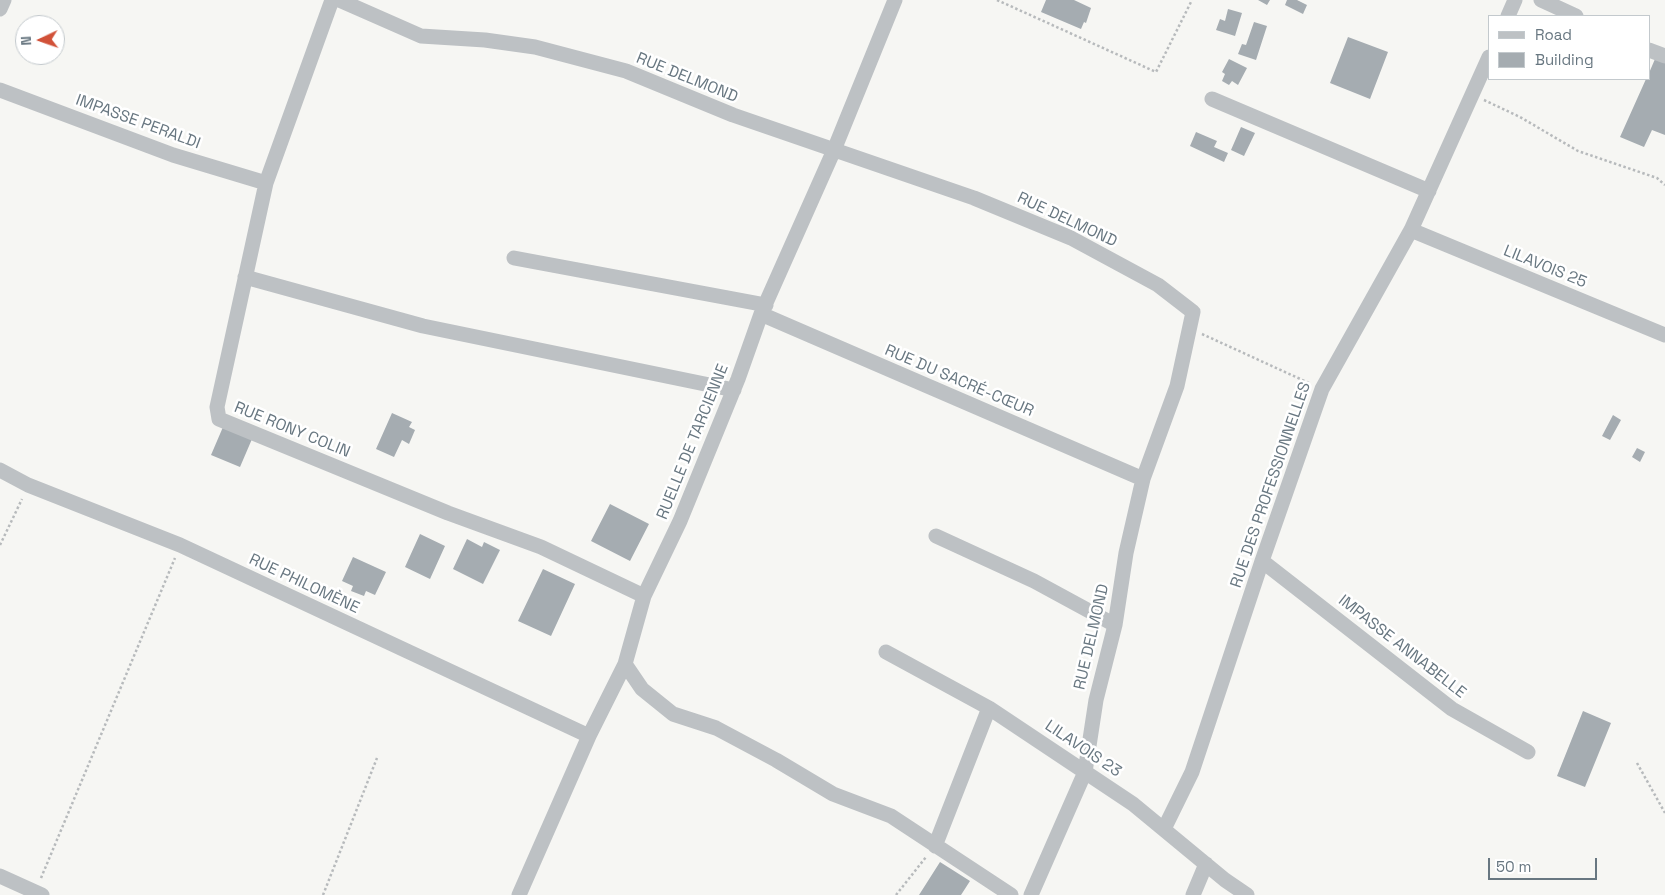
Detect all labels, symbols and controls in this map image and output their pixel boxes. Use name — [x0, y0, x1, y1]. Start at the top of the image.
north arrow — [15, 15, 65, 65]
legend — [1488, 15, 1650, 80]
text: Road — [1535, 25, 1572, 44]
text: N — [17, 36, 35, 46]
street label: RUE DELMOND — [633, 49, 741, 107]
text: Building — [1535, 50, 1594, 69]
street label: IMPASSE PERALDI — [73, 91, 203, 153]
street label: RUE DELMOND — [1014, 188, 1120, 252]
street label: LILAVOIS 25 — [1501, 242, 1589, 292]
street label: RUE DU SACRÉ-CŒUR — [882, 341, 1036, 421]
street label: RUELLE DE TARCIENNE — [653, 361, 733, 523]
street label: RUE DES PROFESSIONNELLES — [1227, 380, 1315, 590]
street label: RUE RONY COLIN — [231, 398, 353, 462]
street label: RUE PHILOMÈNE — [246, 550, 362, 618]
street label: RUE DELMOND — [1070, 582, 1114, 692]
street label: IMPASSE ANNABELLE — [1334, 591, 1470, 703]
street label: LILAVOIS 23 — [1041, 716, 1125, 782]
scale bar — [1490, 848, 1599, 880]
text: 50 m — [1496, 857, 1531, 876]

